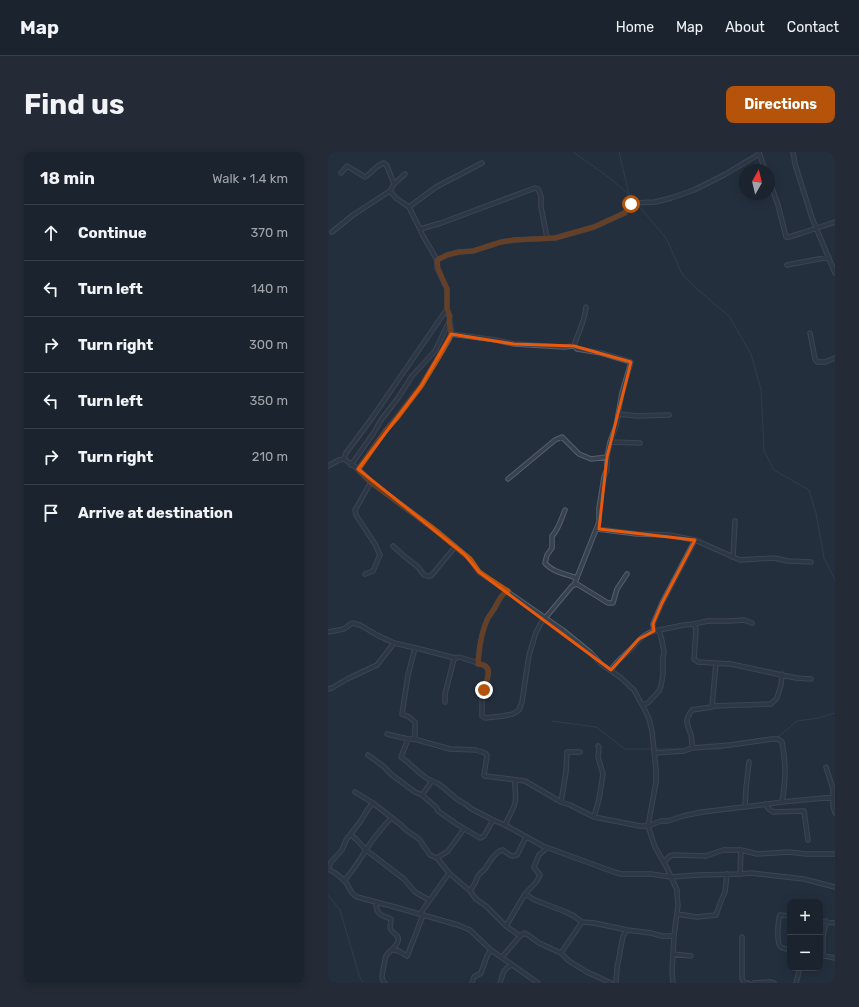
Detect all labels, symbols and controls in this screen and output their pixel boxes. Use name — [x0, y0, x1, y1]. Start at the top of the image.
text: Map — [20, 16, 59, 39]
text: Home — [616, 19, 654, 36]
text: Map — [676, 19, 703, 36]
text: About — [725, 19, 765, 36]
text: Contact — [787, 19, 839, 36]
button: Directions — [726, 86, 835, 123]
text: Find us — [24, 88, 124, 121]
north arrow — [739, 164, 775, 200]
text: 18 min — [40, 168, 95, 188]
text: Walk · 1.4 km — [212, 171, 288, 186]
route start — [622, 195, 640, 213]
icon: ahead — [40, 222, 62, 244]
text: Continue — [78, 224, 147, 242]
text: 370 m — [251, 225, 288, 240]
icon: left — [40, 278, 62, 300]
text: Turn left — [78, 280, 143, 298]
text: 140 m — [251, 281, 288, 296]
icon: right — [40, 334, 62, 356]
text: Turn right — [78, 336, 153, 354]
text: 300 m — [249, 337, 288, 352]
icon: left — [40, 390, 62, 412]
text: Turn left — [78, 392, 143, 410]
text: 350 m — [249, 393, 288, 408]
icon: right — [40, 446, 62, 468]
text: Turn right — [78, 448, 153, 466]
text: 210 m — [252, 449, 288, 464]
icon: arrive — [40, 502, 62, 524]
text: Arrive at destination — [78, 504, 233, 522]
route end — [475, 681, 493, 699]
map controls — [787, 899, 823, 971]
button: + — [787, 899, 823, 935]
button: − — [787, 935, 823, 971]

